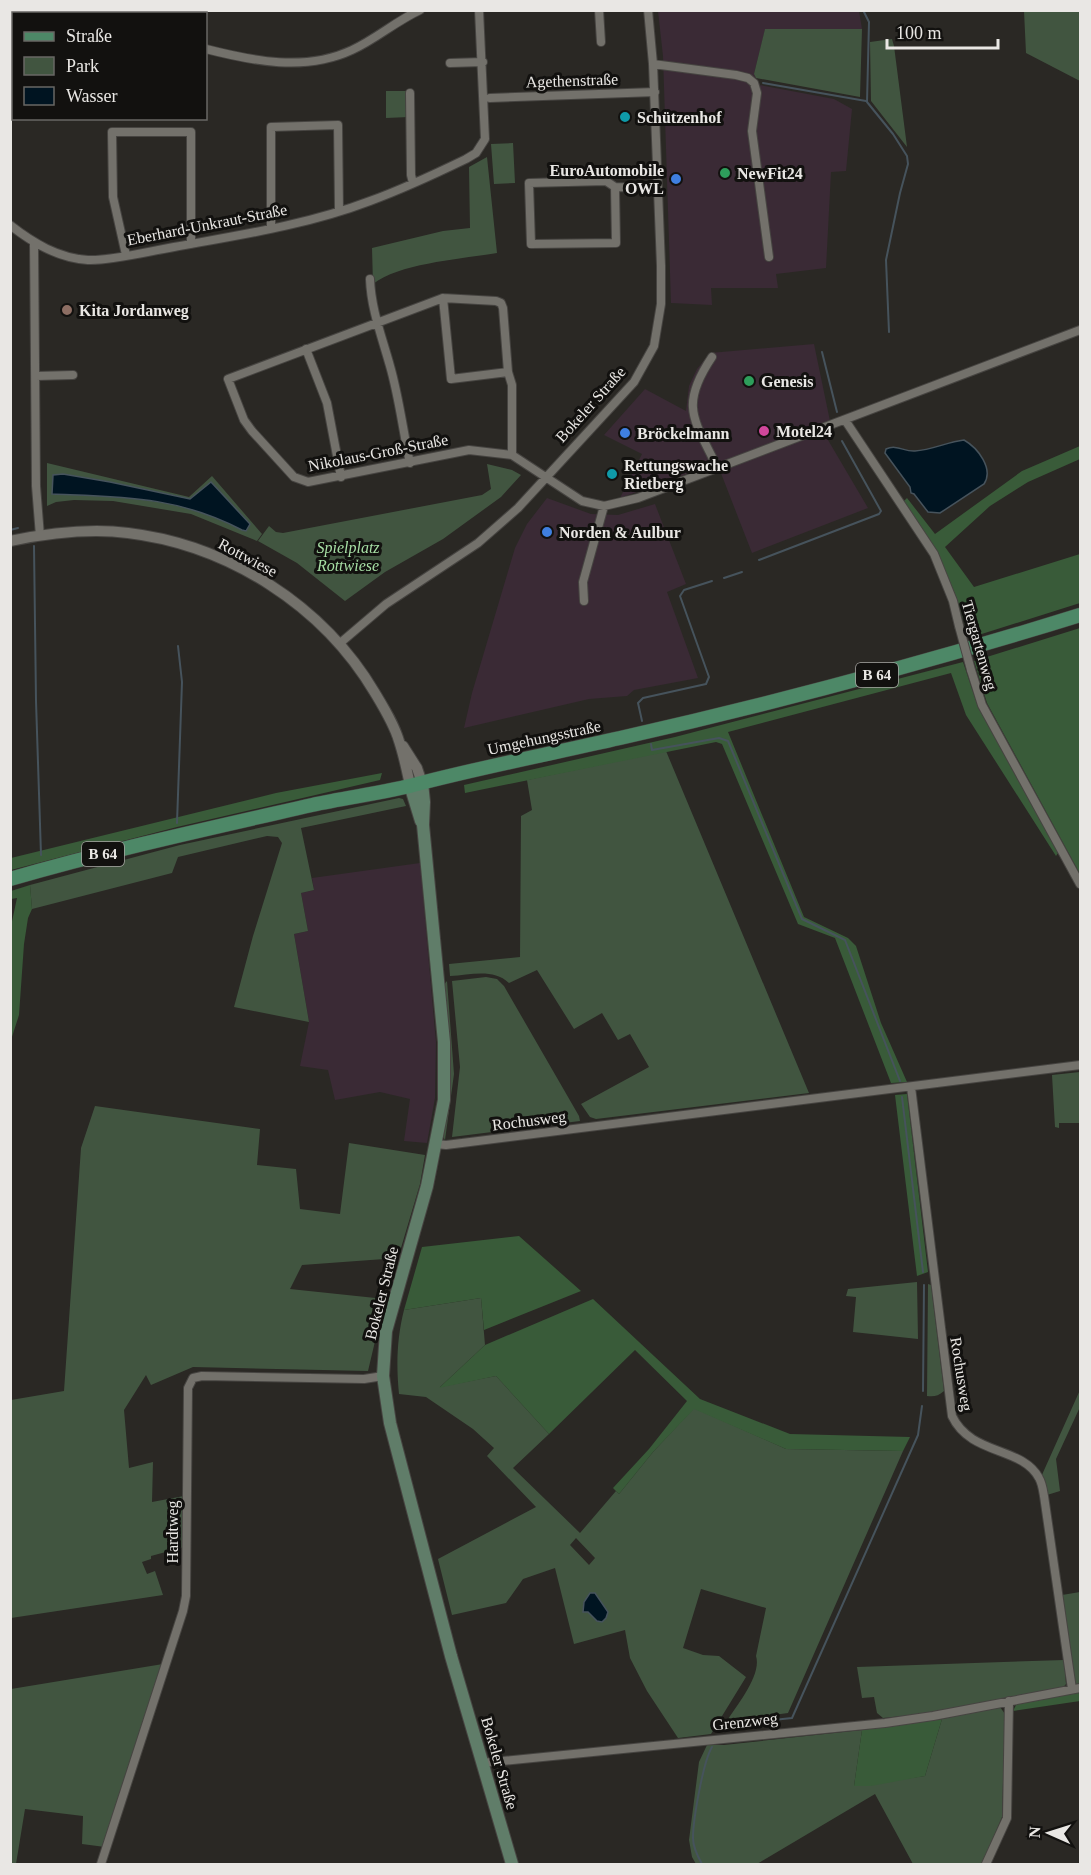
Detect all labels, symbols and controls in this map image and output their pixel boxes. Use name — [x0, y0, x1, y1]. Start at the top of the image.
legend — [12, 12, 207, 120]
scale bar — [887, 12, 998, 50]
text: 100 m — [896, 23, 942, 43]
text: Straße — [66, 26, 112, 46]
text: Park — [66, 56, 99, 76]
street label: Agethenstraße — [526, 70, 619, 92]
text: Wasser — [66, 86, 118, 106]
place label: Schützenhof — [637, 109, 722, 126]
marker: Schützenhof — [618, 110, 632, 124]
place label: EuroAutomobile OWL — [550, 162, 664, 197]
place label: NewFit24 — [737, 165, 803, 182]
marker: NewFit24 — [718, 166, 732, 180]
marker: EuroAutomobile OWL — [669, 172, 683, 186]
street label: Eberhard-Unkraut-Straße — [126, 201, 289, 248]
place label: Kita Jordanweg — [79, 302, 189, 320]
marker: Kita Jordanweg — [60, 303, 74, 317]
street label: Bokeler Straße — [552, 363, 629, 446]
place label: Genesis — [761, 373, 813, 390]
marker: Genesis — [742, 374, 756, 388]
place label: Motel24 — [776, 423, 832, 440]
marker: Motel24 — [757, 424, 771, 438]
place label: Bröckelmann — [637, 425, 730, 442]
marker: Bröckelmann — [618, 426, 632, 440]
street label: Nikolaus-Groß-Straße — [307, 431, 450, 474]
place label: Rettungswache Rietberg — [624, 457, 728, 493]
marker: Rettungswache Rietberg — [605, 467, 619, 481]
place label: Norden & Aulbur — [559, 524, 681, 541]
marker: Norden & Aulbur — [540, 525, 554, 539]
street label: Rottwiese — [216, 535, 280, 580]
park label: Spielplatz Rottwiese — [316, 539, 380, 574]
street label: Tiergartenweg — [958, 598, 1000, 692]
road number: B 64 — [856, 663, 898, 687]
street label: Umgehungsstraße — [486, 717, 603, 759]
road number: B 64 — [82, 842, 124, 866]
street label: Rochusweg — [491, 1108, 567, 1134]
street label: Bokeler Straße — [362, 1245, 401, 1342]
street label: Rochusweg — [946, 1336, 976, 1412]
street label: Hardtweg — [164, 1500, 182, 1564]
street label: Grenzweg — [711, 1710, 779, 1734]
street label: Bokeler Straße — [478, 1715, 521, 1811]
north arrow — [1019, 1803, 1079, 1863]
text: N — [1026, 1826, 1043, 1838]

